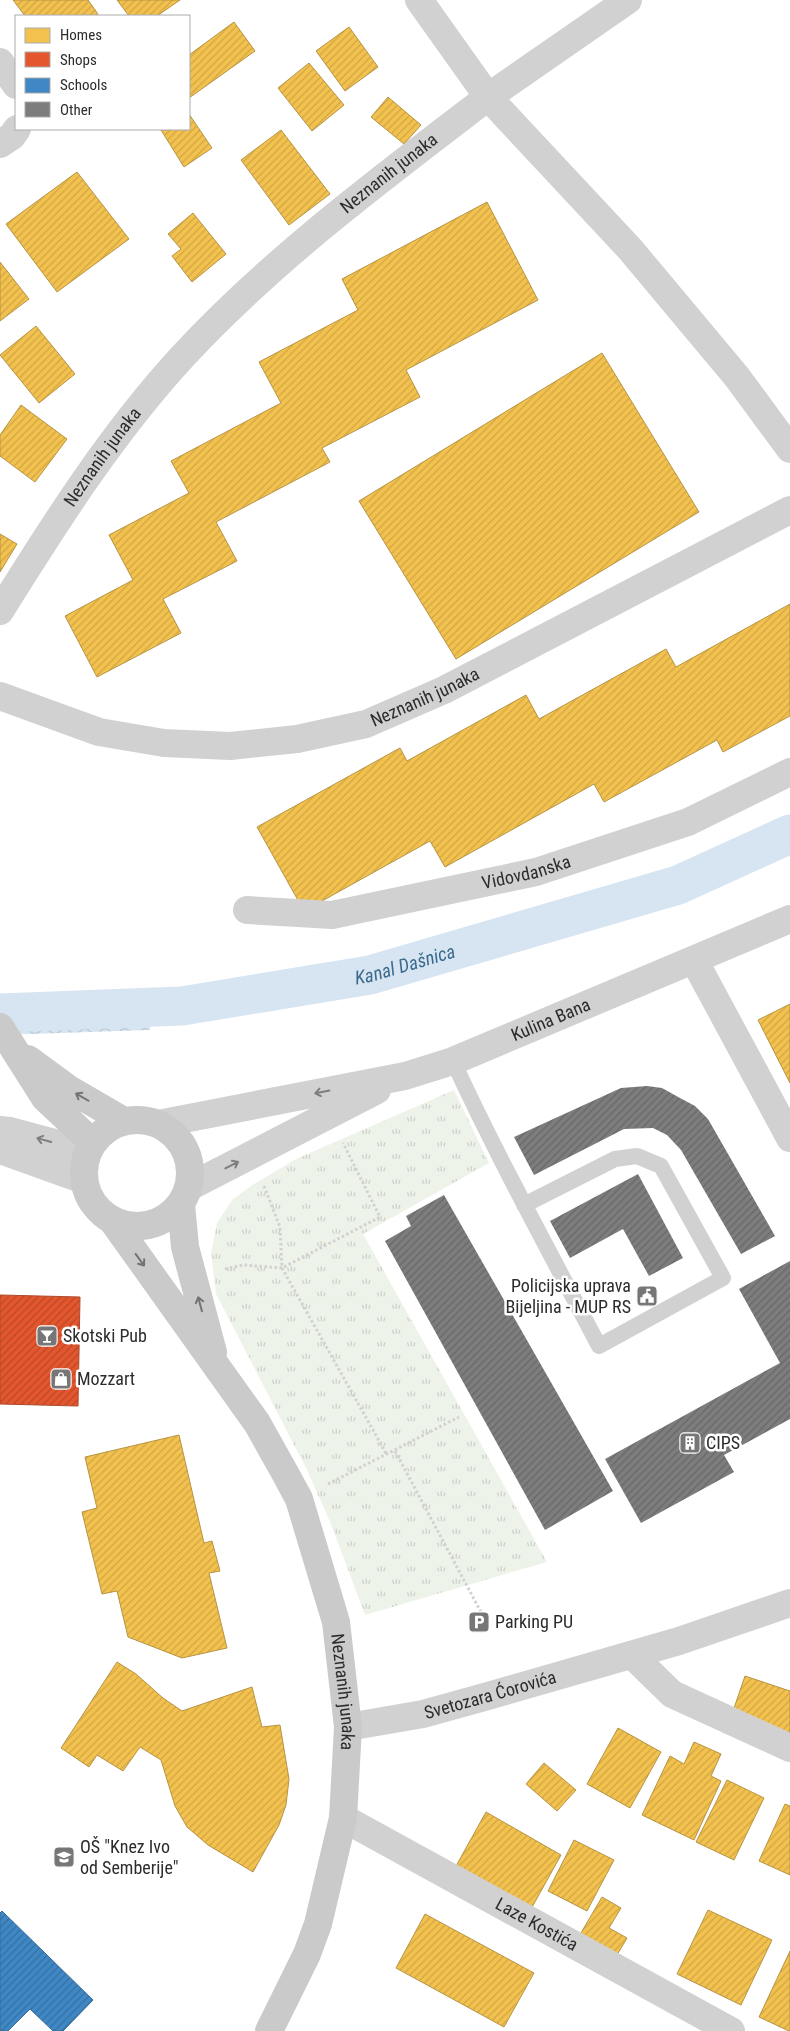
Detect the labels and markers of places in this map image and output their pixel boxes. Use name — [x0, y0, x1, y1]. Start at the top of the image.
place label: Policijska uprava Bijeljina - MUP RS — [506, 1275, 631, 1317]
public building icon: Policijska uprava Bijeljina - MUP RS — [635, 1284, 659, 1308]
bar icon: Skotski Pub — [35, 1324, 59, 1348]
place label: Skotski Pub — [63, 1325, 147, 1346]
shop icon: Mozzart — [49, 1367, 73, 1391]
place label: Mozzart — [77, 1368, 135, 1389]
building icon: CIPS — [678, 1431, 702, 1455]
place label: CIPS — [706, 1432, 740, 1453]
parking icon: Parking PU — [467, 1610, 491, 1634]
place label: Parking PU — [495, 1611, 573, 1632]
place label: OŠ "Knez Ivo od Semberije" — [80, 1836, 178, 1878]
school or university icon: OŠ "Knez Ivo od Semberije" — [52, 1845, 76, 1869]

